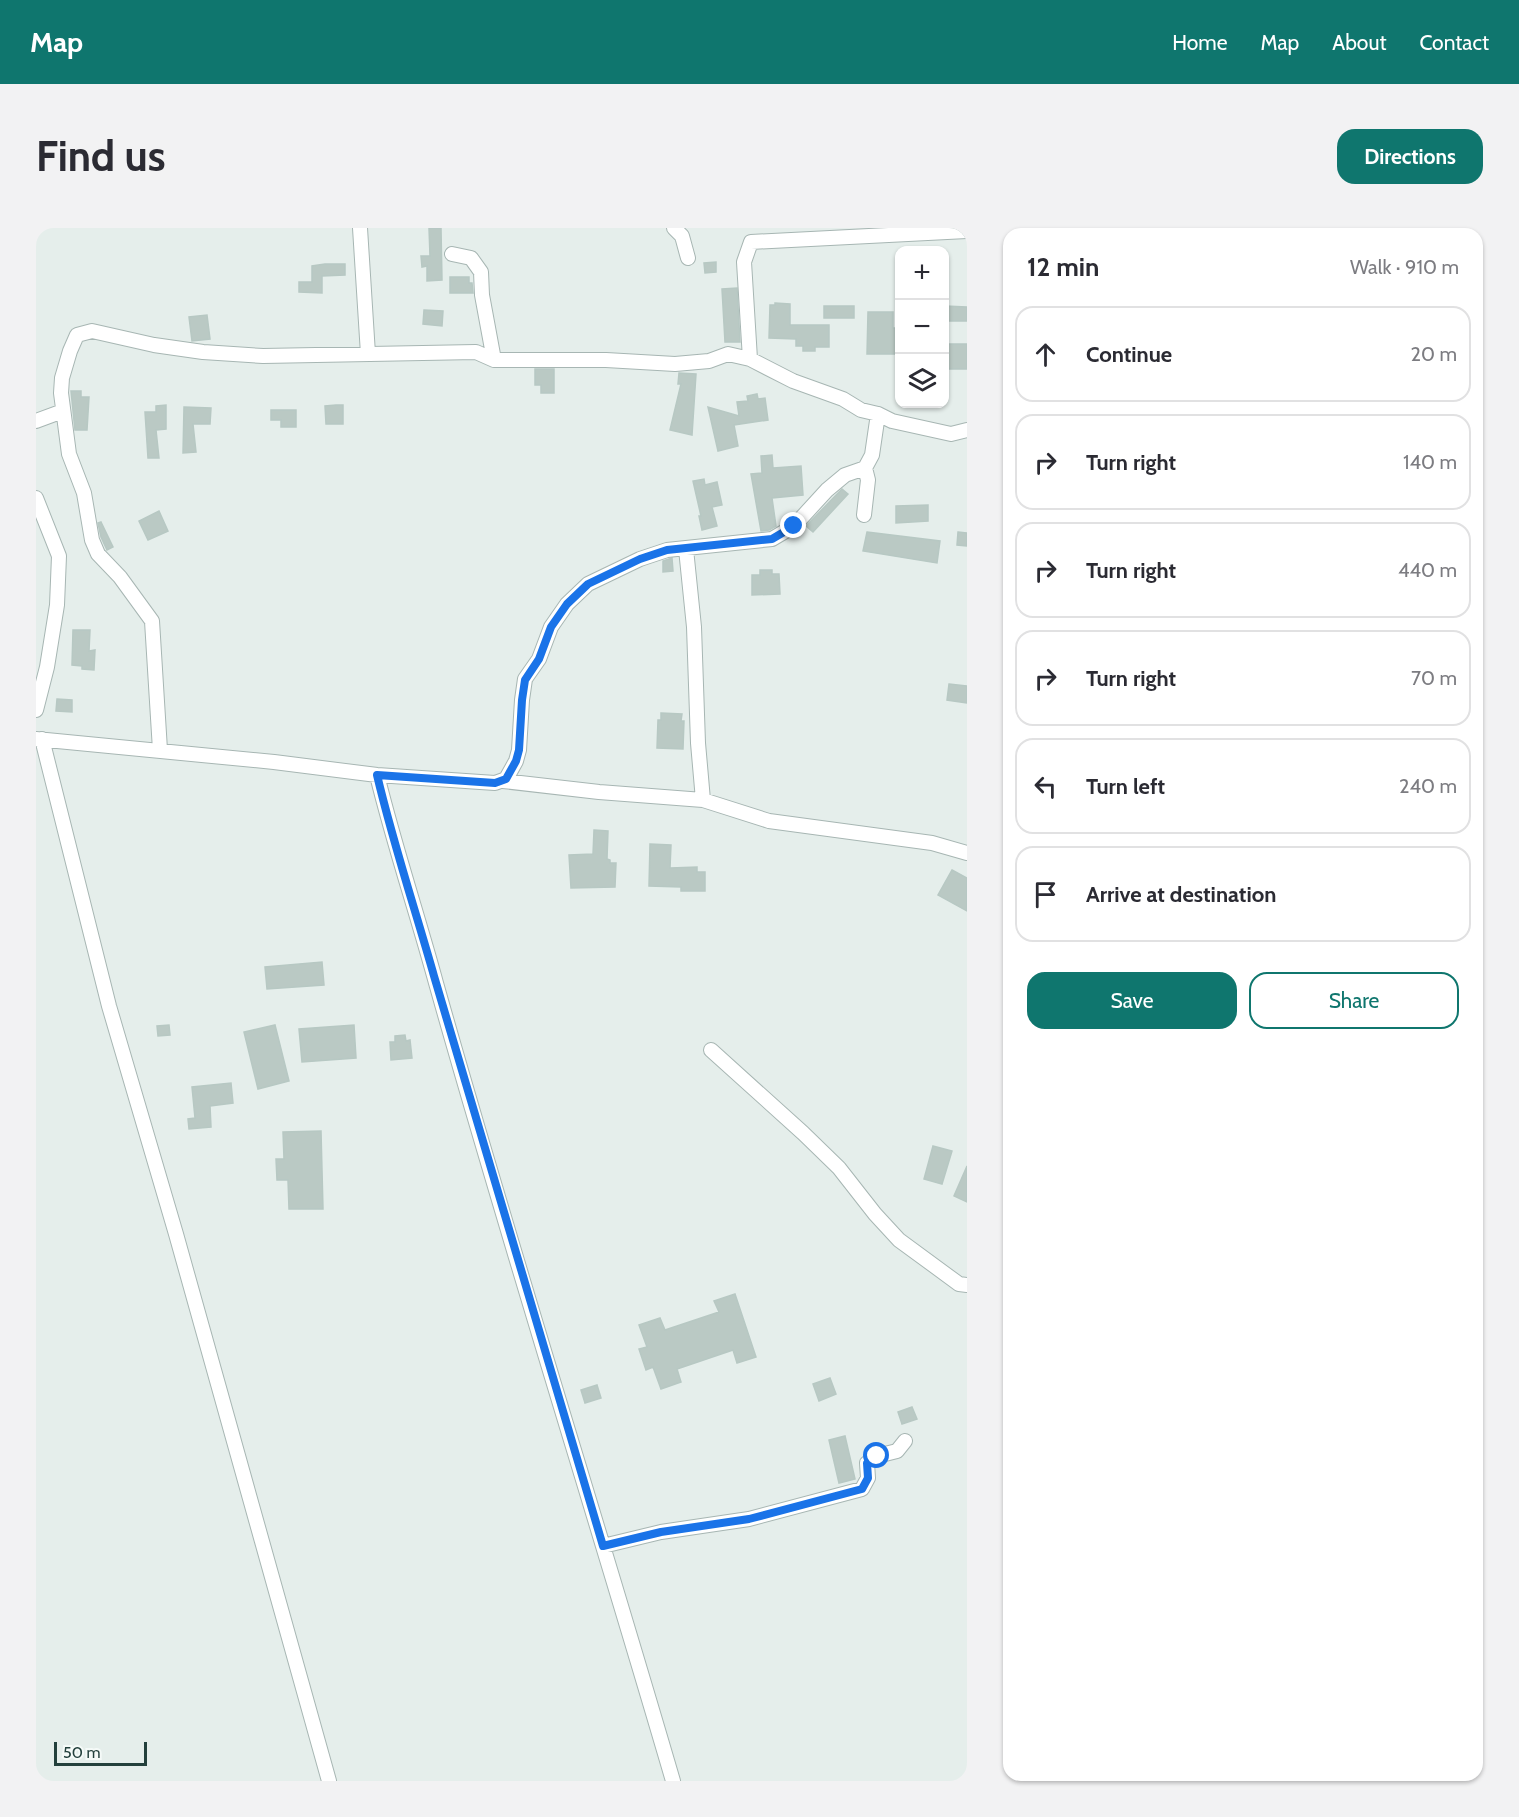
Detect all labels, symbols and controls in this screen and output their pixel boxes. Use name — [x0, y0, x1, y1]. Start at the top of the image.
text: Map — [30, 25, 83, 59]
text: Home — [1172, 30, 1228, 55]
text: Map — [1261, 30, 1299, 55]
text: About — [1332, 30, 1386, 55]
text: Contact — [1419, 30, 1489, 55]
button: Directions — [1337, 129, 1483, 184]
text: Find us — [36, 130, 165, 182]
map controls — [895, 246, 949, 408]
button: + — [895, 246, 949, 300]
text: 12 min — [1027, 251, 1099, 283]
text: Walk · 910 m — [1350, 255, 1459, 279]
button: − — [895, 300, 949, 354]
icon: ahead — [1029, 338, 1062, 371]
text: Continue — [1086, 341, 1172, 368]
text: 20 m — [1411, 342, 1457, 366]
button: layers — [895, 354, 949, 408]
icon: right — [1029, 446, 1062, 479]
text: Turn right — [1086, 449, 1176, 476]
text: 140 m — [1403, 450, 1457, 474]
route end — [780, 512, 806, 538]
icon: right — [1029, 554, 1062, 587]
text: Turn right — [1086, 557, 1176, 584]
text: 440 m — [1398, 558, 1457, 582]
icon: right — [1029, 662, 1062, 695]
text: Turn right — [1086, 665, 1176, 692]
text: 70 m — [1411, 666, 1457, 690]
icon: left — [1029, 770, 1062, 803]
text: Turn left — [1086, 773, 1165, 800]
text: 240 m — [1399, 774, 1457, 798]
icon: arrive — [1029, 878, 1062, 911]
text: Arrive at destination — [1086, 881, 1276, 908]
button: Save — [1027, 972, 1237, 1029]
button: Share — [1249, 972, 1459, 1029]
route start — [863, 1442, 889, 1468]
scale bar — [54, 1739, 147, 1766]
text: 50 m — [63, 1743, 100, 1762]

